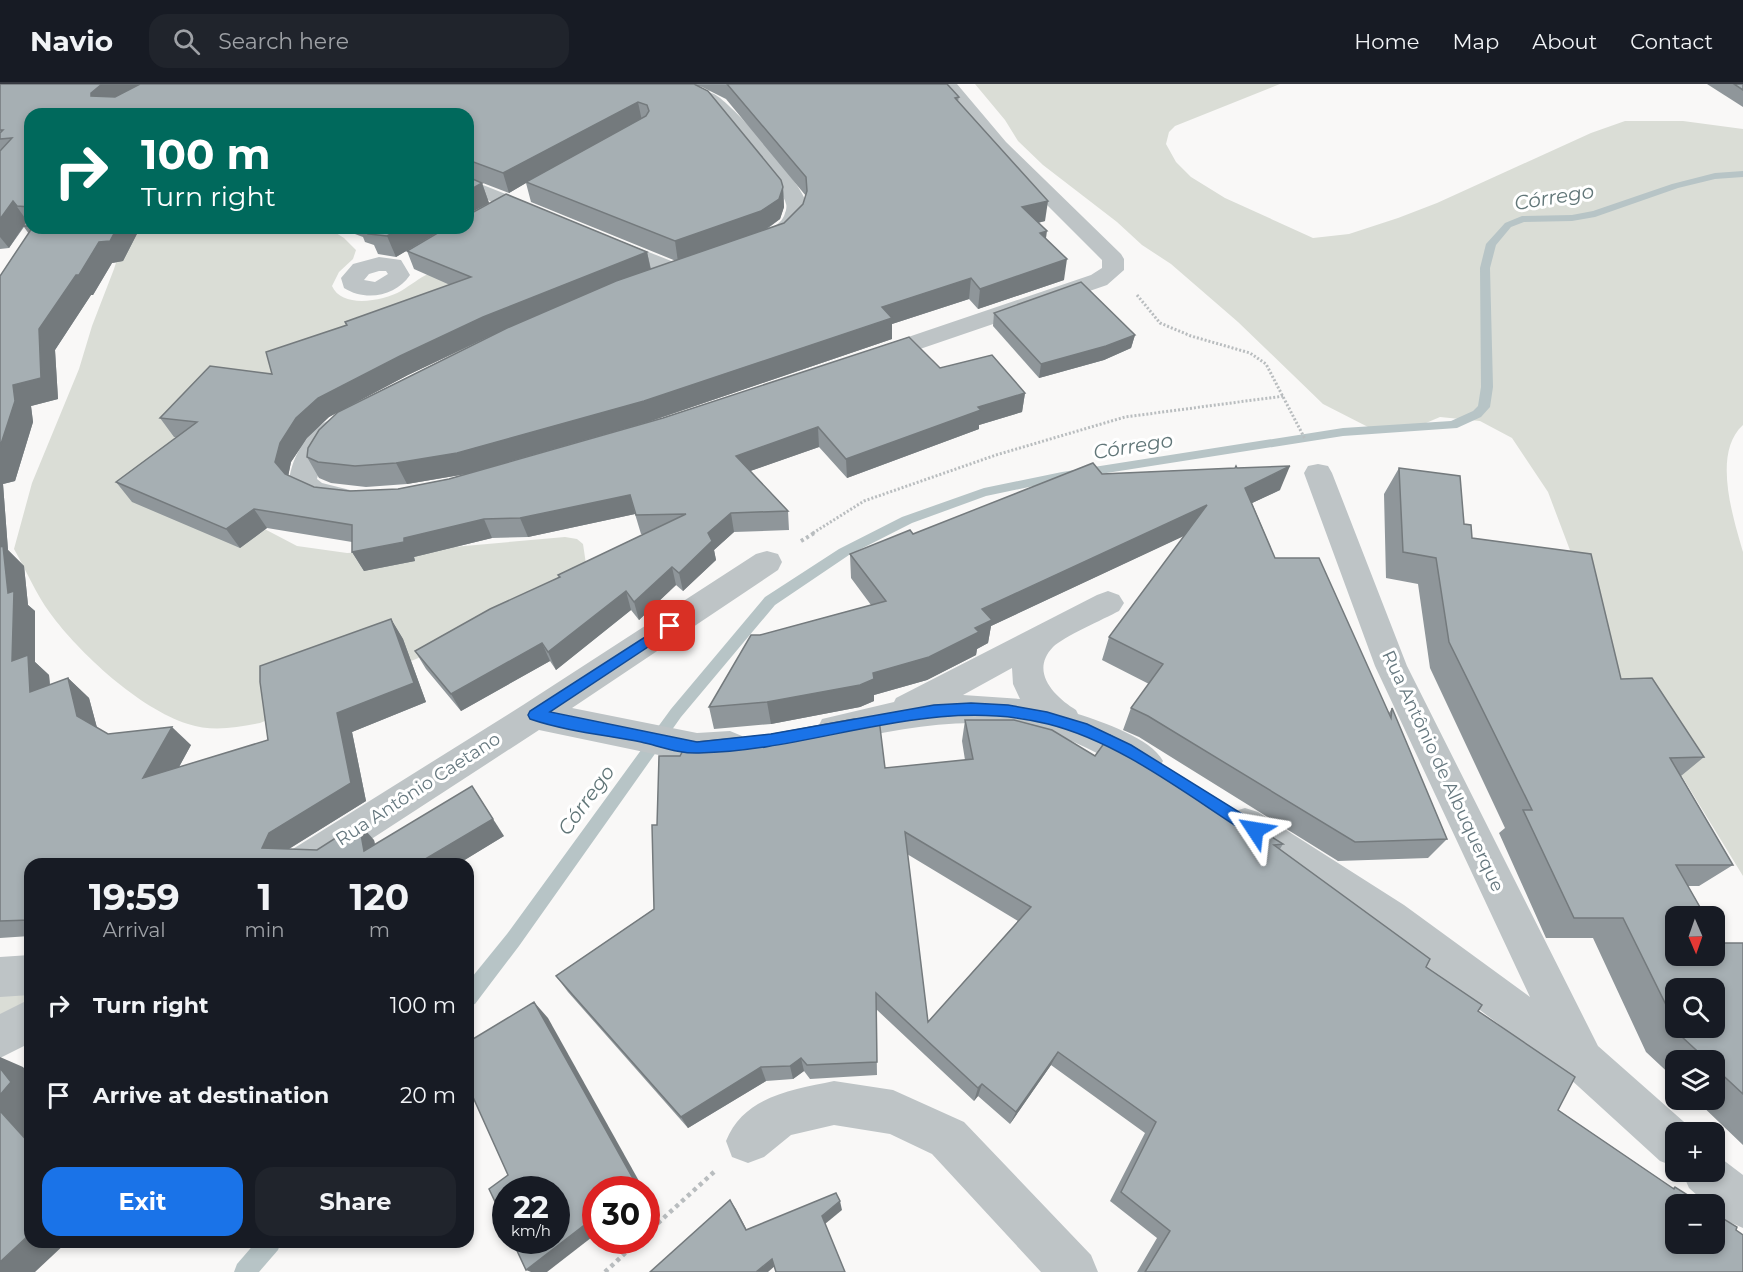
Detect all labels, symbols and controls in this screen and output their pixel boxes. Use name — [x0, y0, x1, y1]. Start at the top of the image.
search box — [149, 14, 569, 68]
text: Navio — [30, 24, 113, 58]
icon: search — [170, 25, 203, 58]
text: Search here — [218, 28, 349, 55]
text: Home — [1354, 29, 1419, 54]
text: Map — [1452, 29, 1499, 54]
text: About — [1532, 29, 1597, 54]
text: Contact — [1630, 29, 1713, 54]
text: 100 m — [141, 128, 270, 180]
icon: right — [42, 132, 120, 210]
water label: Córrego — [1512, 179, 1596, 215]
text: Turn right — [141, 180, 276, 213]
water label: Córrego — [1091, 428, 1175, 464]
pin — [644, 600, 695, 651]
icon: arrive — [653, 609, 686, 642]
street label: Rua Antônio de Albuquerque — [1377, 647, 1509, 895]
street label: Rua Antônio Caetano — [332, 728, 504, 850]
water label: Córrego — [553, 760, 619, 840]
position arrow — [1223, 798, 1287, 862]
text: 19:59 — [89, 875, 180, 919]
text: 1 — [257, 875, 272, 919]
text: 120 — [349, 875, 409, 919]
north arrow — [1665, 906, 1725, 966]
map controls — [1665, 906, 1725, 1254]
text: Arrival — [103, 918, 166, 942]
text: min — [244, 918, 285, 942]
text: m — [369, 918, 390, 942]
button: search — [1665, 978, 1725, 1038]
icon: right — [42, 989, 75, 1022]
text: Turn right — [93, 992, 208, 1019]
text: 100 m — [390, 992, 456, 1019]
button: layers — [1665, 1050, 1725, 1110]
icon: arrive — [42, 1079, 75, 1112]
text: Arrive at destination — [93, 1082, 329, 1109]
text: 20 m — [400, 1082, 456, 1109]
button: + — [1665, 1122, 1725, 1182]
button: Exit — [42, 1167, 243, 1236]
button: Share — [255, 1167, 456, 1236]
speed limit sign: 30 — [582, 1176, 660, 1254]
text: 22 — [513, 1189, 549, 1226]
button: − — [1665, 1194, 1725, 1254]
text: km/h — [511, 1221, 551, 1240]

